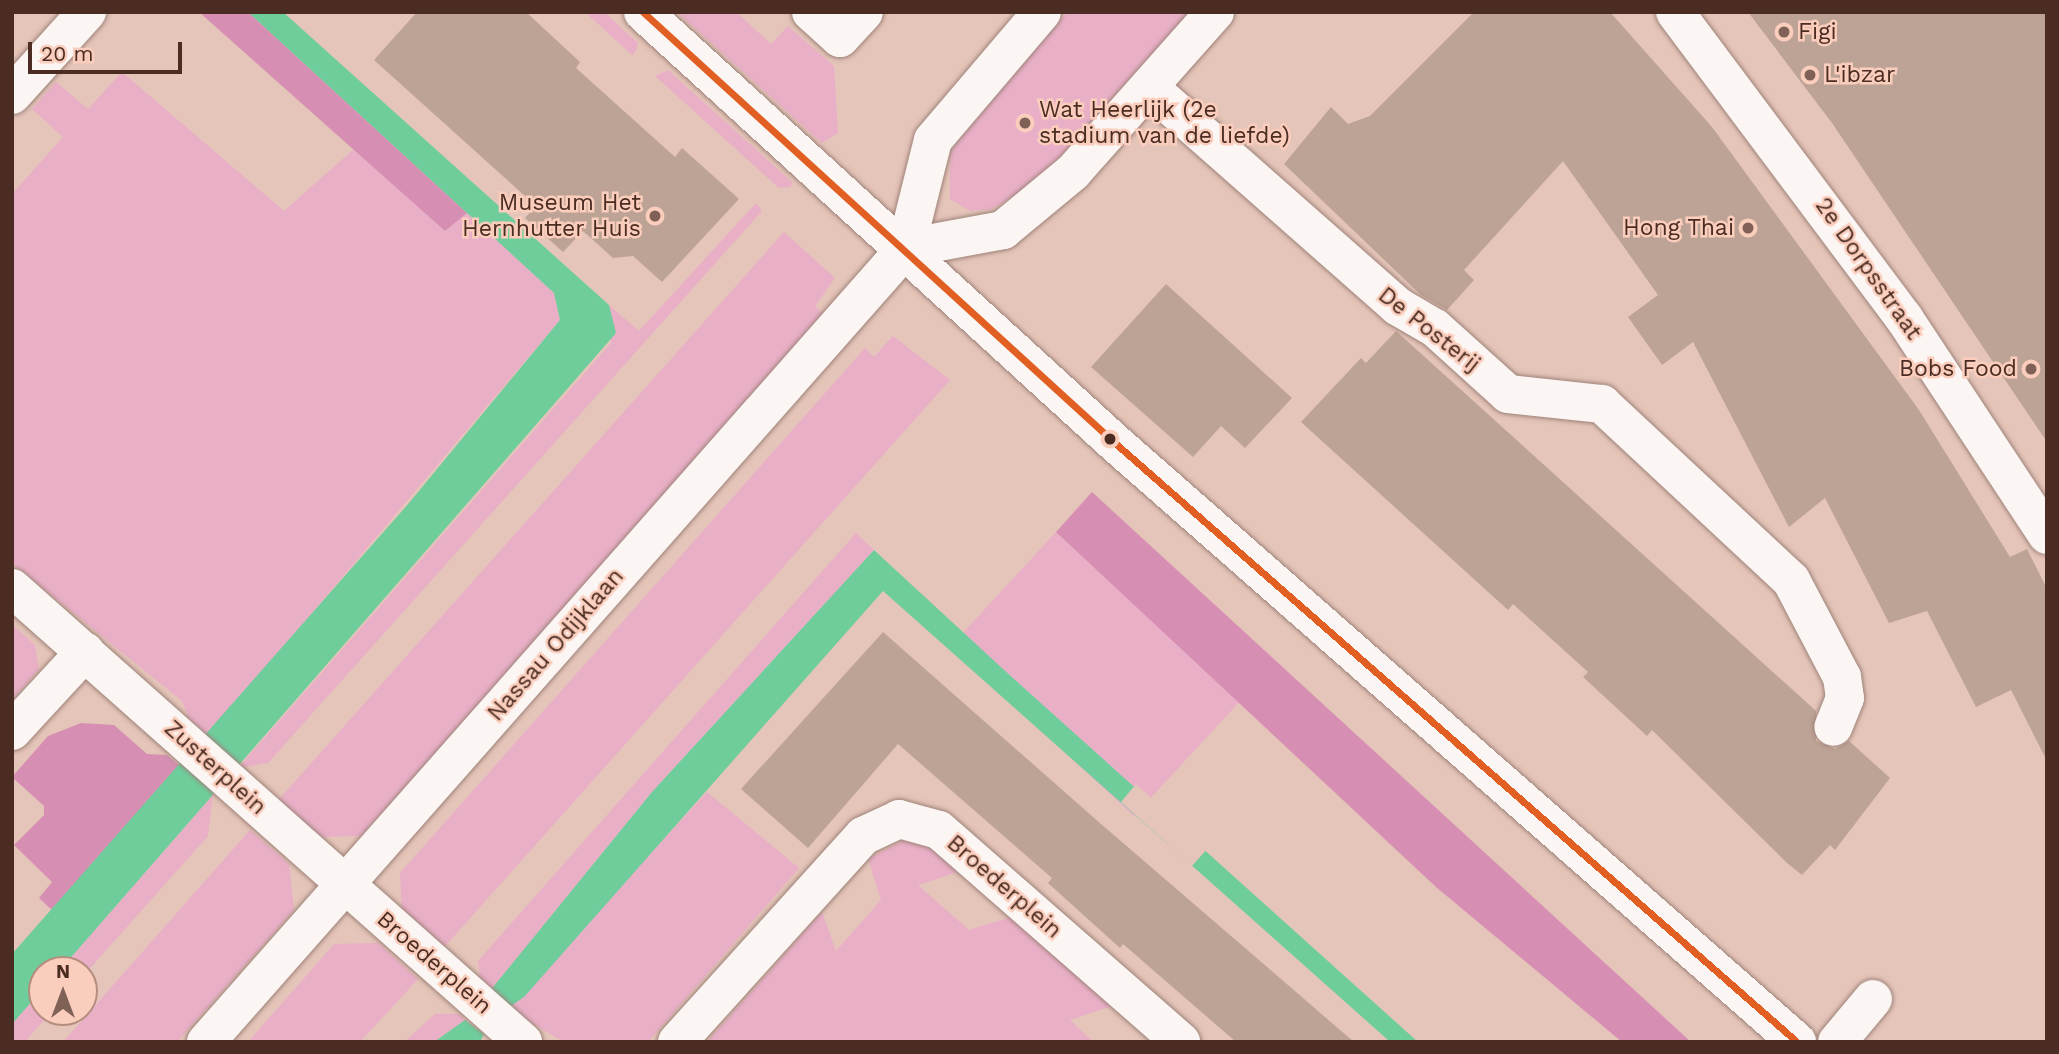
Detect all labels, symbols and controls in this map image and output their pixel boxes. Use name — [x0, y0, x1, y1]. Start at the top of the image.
place label: Figi — [1798, 18, 1837, 46]
marker: Figi — [1776, 24, 1792, 40]
scale bar — [32, 28, 186, 72]
text: 20 m — [41, 41, 93, 66]
place label: L'ibzar — [1824, 61, 1895, 89]
marker: L'ibzar — [1802, 67, 1818, 83]
place label: Wat Heerlijk (2e stadium van de liefde) — [1039, 96, 1290, 150]
marker: Wat Heerlijk (2e stadium van de liefde) — [1017, 115, 1033, 131]
place label: Museum Het Hernhutter Huis — [462, 189, 641, 243]
street label: 2e Dorpsstraat — [1809, 193, 1927, 345]
marker: Museum Het Hernhutter Huis — [647, 208, 663, 224]
place label: Hong Thai — [1622, 214, 1734, 242]
marker: Hong Thai — [1740, 220, 1756, 236]
street label: De Posterij — [1372, 282, 1486, 378]
place label: Bobs Food — [1899, 355, 2017, 383]
marker: Bobs Food — [2023, 361, 2039, 377]
unlabelled marker — [1103, 432, 1117, 446]
street label: Nassau Odijklaan — [482, 563, 630, 727]
street label: Zusterplein — [158, 715, 272, 821]
street label: Broederplein — [941, 830, 1067, 944]
street label: Broederplein — [371, 906, 497, 1020]
north arrow — [28, 956, 98, 1026]
text: N — [56, 960, 70, 983]

